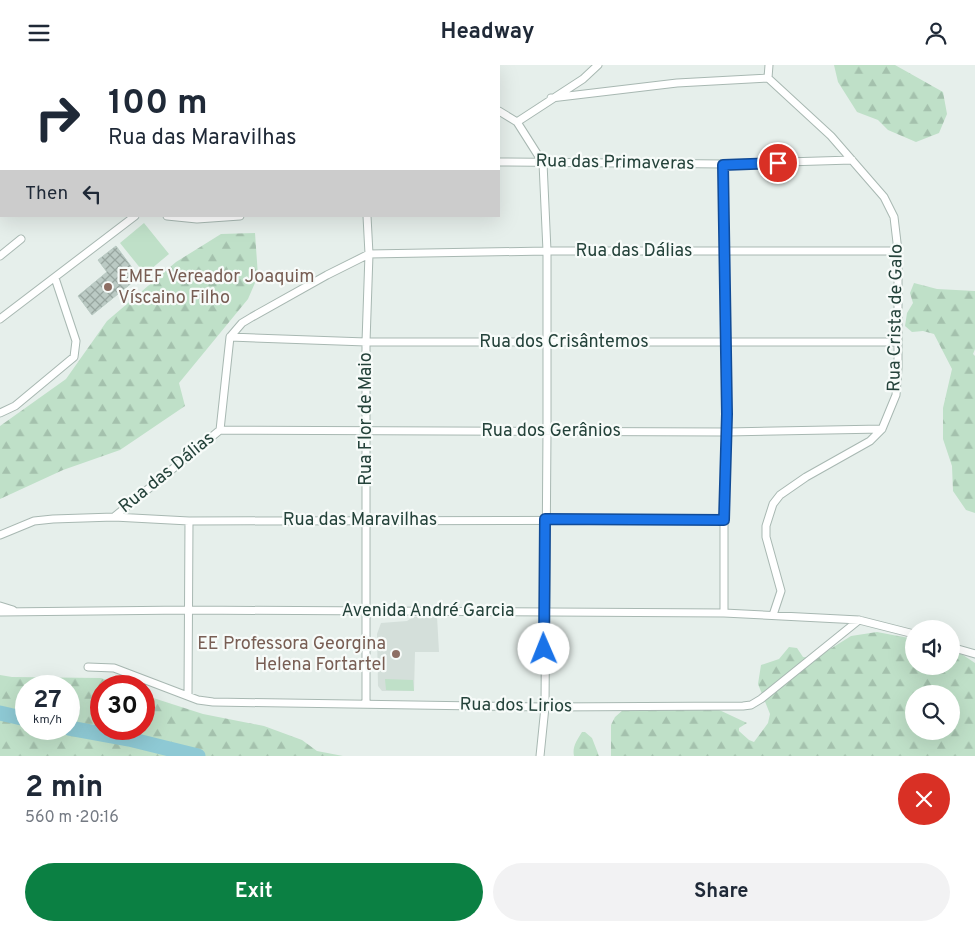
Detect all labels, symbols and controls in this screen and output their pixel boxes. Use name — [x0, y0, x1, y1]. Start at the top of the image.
icon: menu — [25, 19, 53, 47]
text: Headway — [441, 19, 534, 46]
icon: person — [922, 19, 950, 47]
text: 100 m — [108, 82, 208, 126]
icon: right — [25, 85, 90, 150]
text: Rua das Maravilhas — [108, 125, 297, 152]
pin — [757, 142, 799, 184]
icon: arrive — [764, 149, 792, 177]
street label: Rua das Primaveras — [535, 150, 695, 176]
icon: left — [78, 180, 106, 208]
text: Then — [25, 182, 68, 206]
street label: Rua das Dálias — [576, 240, 692, 263]
street label: Rua Crista de Galo — [883, 244, 909, 392]
place label: EMEF Vereador Joaquim Víscaino Filho — [118, 266, 314, 310]
marker: EMEF Vereador Joaquim Víscaino Filho — [102, 281, 114, 293]
street label: Rua dos Crisântemos — [479, 331, 649, 354]
street label: Rua Flor de Maio — [355, 352, 378, 486]
street label: Rua dos Gerânios — [481, 420, 621, 443]
street label: Rua das Dálias — [114, 427, 220, 519]
street label: Rua das Maravilhas — [283, 509, 437, 532]
street label: Avenida André Garcia — [342, 600, 515, 623]
map controls — [905, 620, 960, 740]
button: sound — [905, 620, 960, 675]
position arrow — [517, 622, 569, 674]
place label: EE Professora Georgina Helena Fortartel — [197, 633, 386, 677]
marker: EE Professora Georgina Helena Fortartel — [390, 648, 402, 660]
speed limit sign: 30 — [90, 675, 155, 740]
text: 27 — [33, 685, 62, 717]
button: search — [905, 685, 960, 740]
street label: Rua dos Lirios — [459, 694, 573, 718]
text: km/h — [33, 712, 62, 728]
text: 2 min — [25, 770, 103, 807]
button: close — [898, 773, 950, 825]
text: 560 m · 20:16 — [25, 808, 119, 828]
button: Exit — [25, 863, 483, 921]
button: Share — [493, 863, 950, 921]

